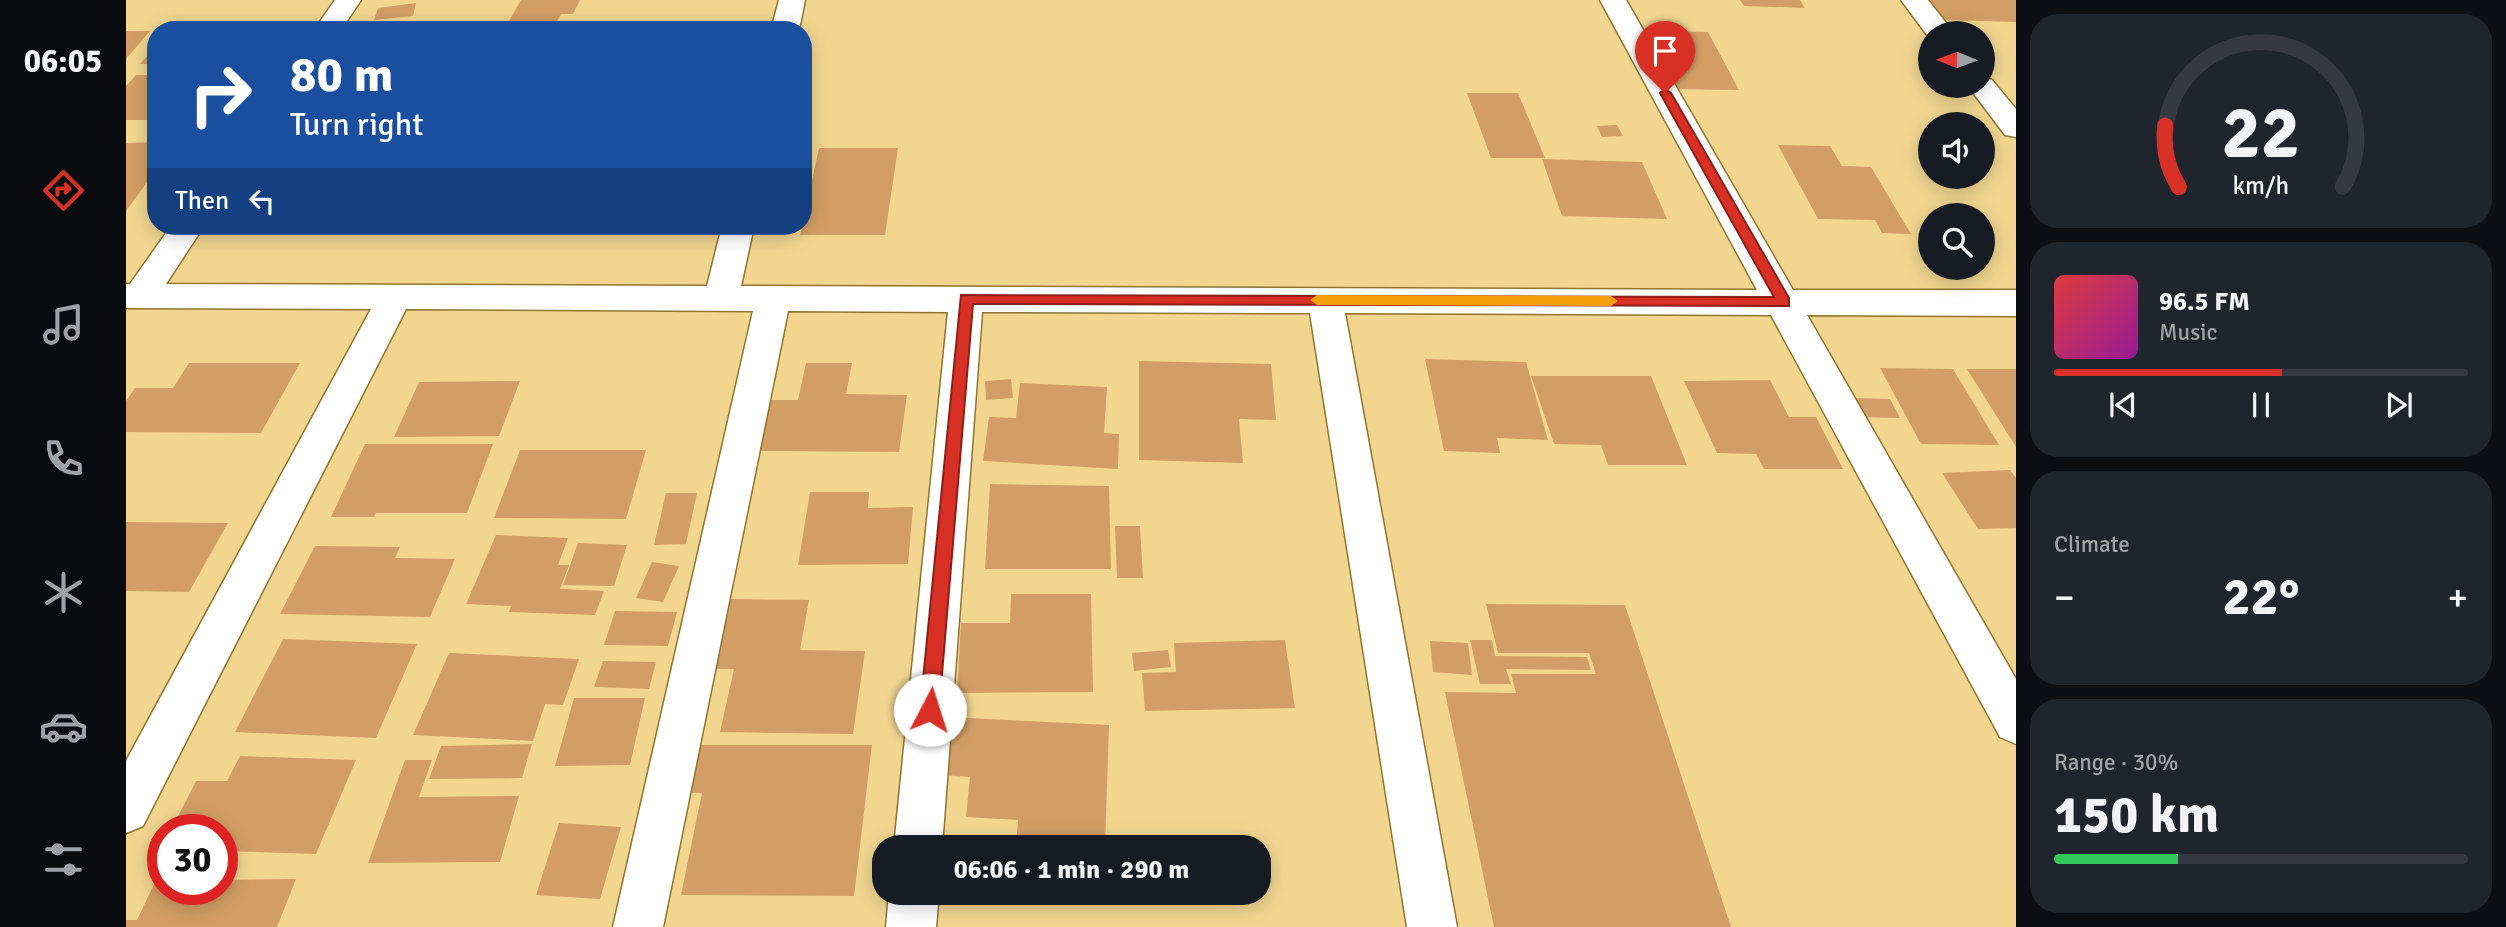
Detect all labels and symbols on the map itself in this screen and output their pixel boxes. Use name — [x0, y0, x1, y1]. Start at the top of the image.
pin — [1635, 21, 1695, 93]
north arrow — [1918, 21, 1995, 98]
position arrow — [893, 673, 967, 747]
speed limit sign: 30 — [147, 814, 238, 905]

